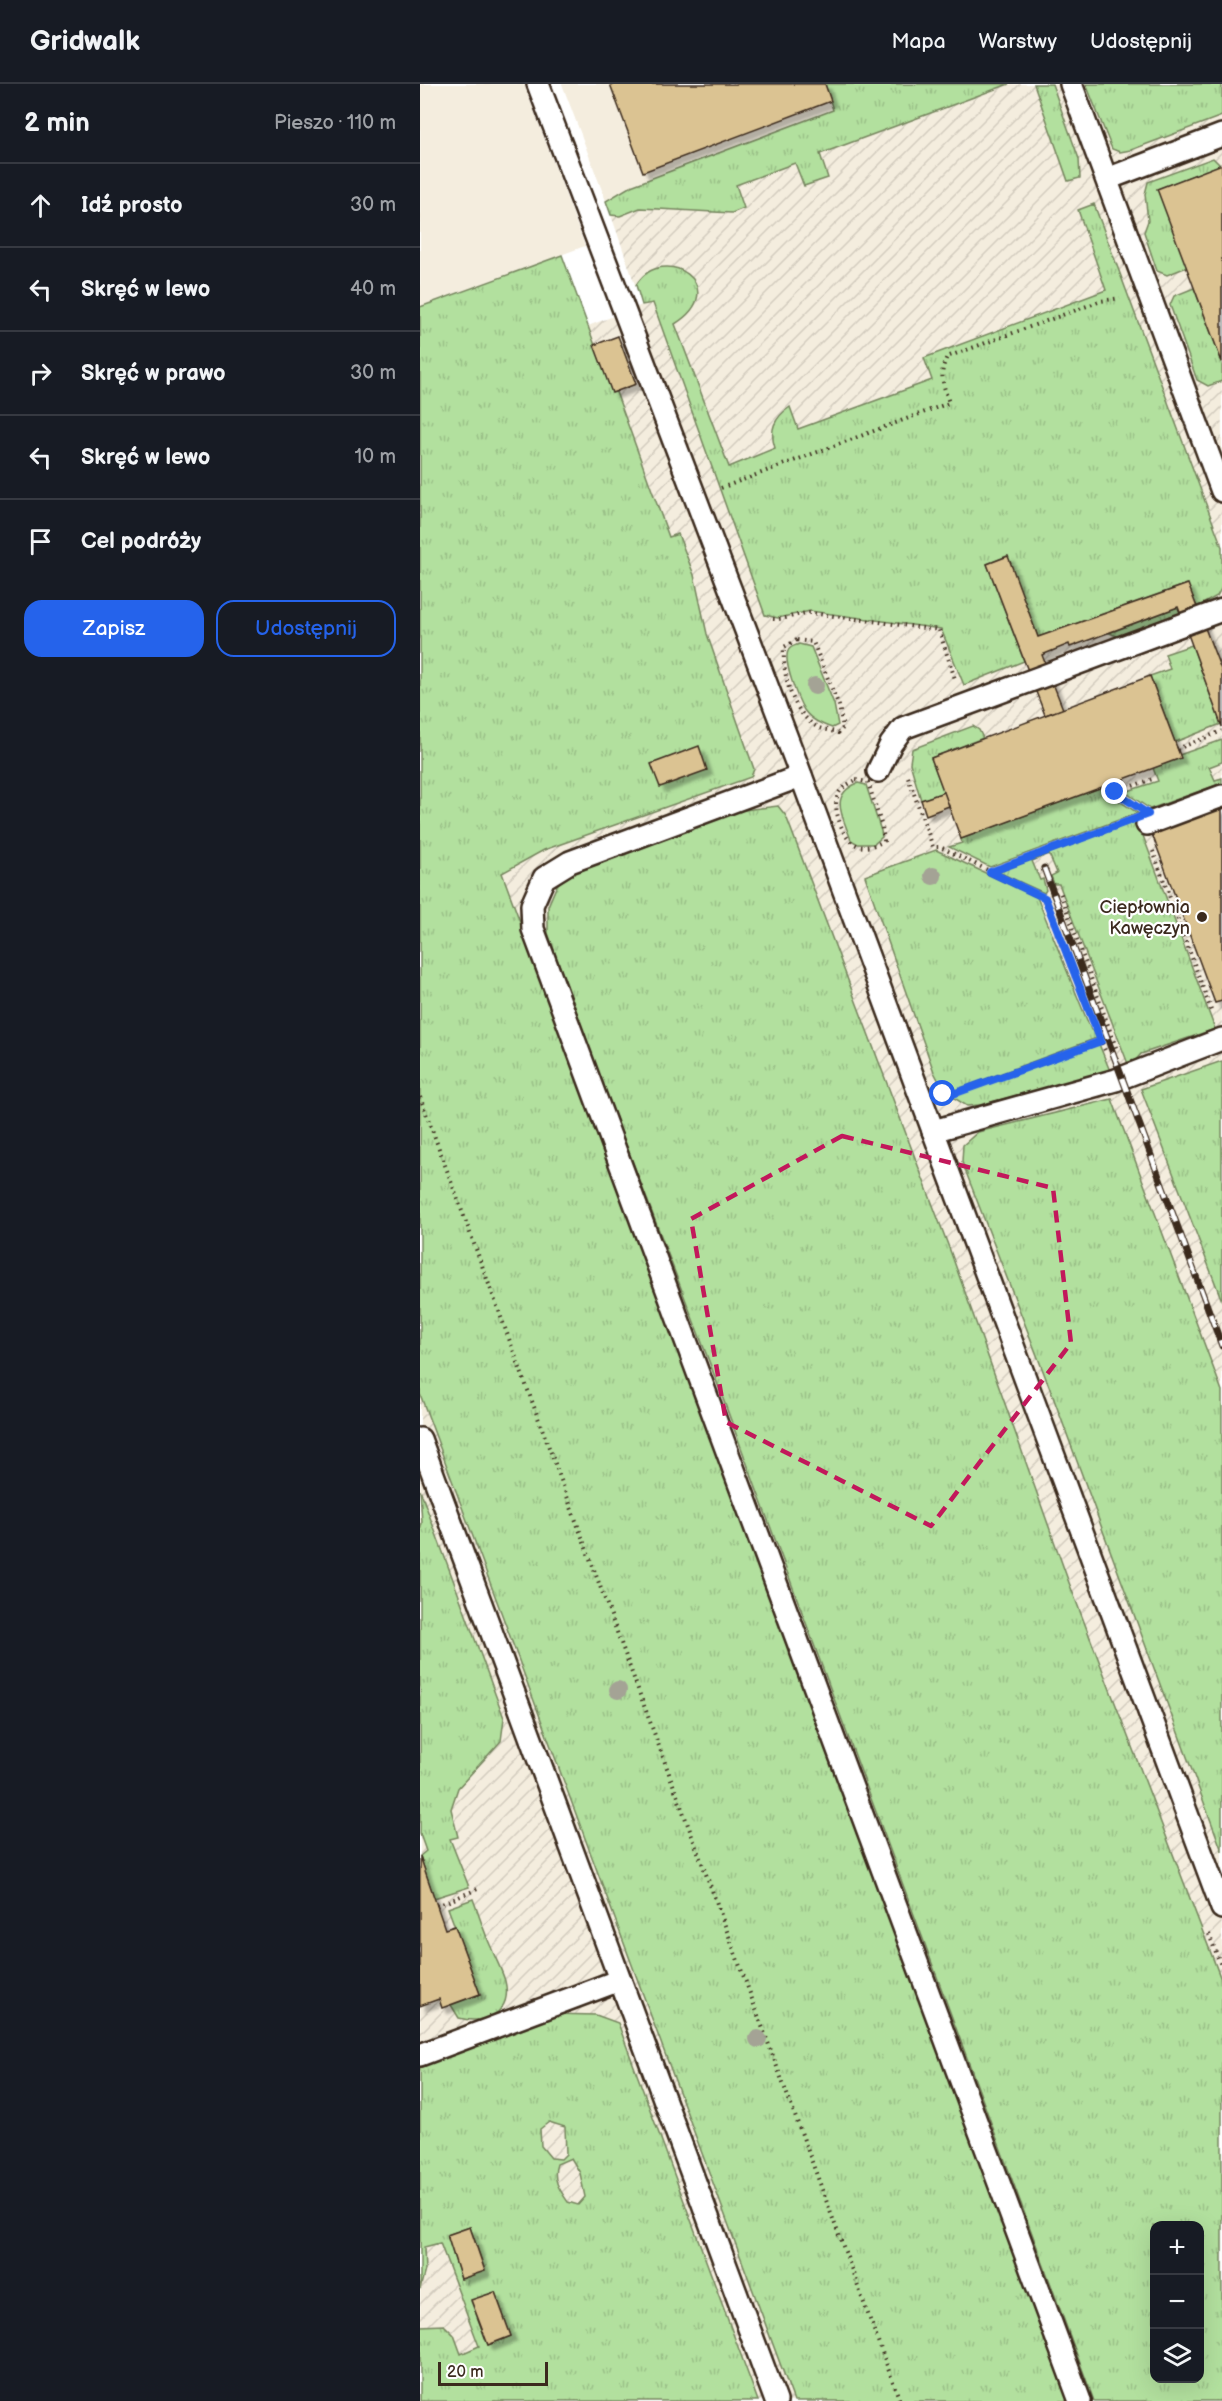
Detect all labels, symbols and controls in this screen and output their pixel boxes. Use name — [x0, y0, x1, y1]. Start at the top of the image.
text: Gridwalk — [30, 25, 140, 58]
text: Mapa — [892, 29, 946, 54]
text: Warstwy — [979, 29, 1057, 54]
text: Udostępnij — [1090, 29, 1192, 54]
text: 2 min — [24, 108, 90, 139]
text: Pieszo · 110 m — [274, 111, 396, 135]
icon: ahead — [24, 189, 57, 222]
text: Idź prosto — [81, 192, 183, 219]
text: 30 m — [350, 193, 396, 217]
icon: left — [24, 273, 57, 306]
text: Skręć w lewo — [81, 276, 210, 303]
text: 40 m — [350, 277, 396, 301]
icon: right — [24, 357, 57, 390]
text: Skręć w prawo — [81, 360, 226, 387]
text: 30 m — [350, 361, 396, 385]
icon: left — [24, 441, 57, 474]
text: Skręć w lewo — [81, 444, 210, 471]
text: 10 m — [355, 445, 396, 469]
icon: arrive — [24, 525, 57, 558]
text: Cel podróży — [81, 528, 201, 555]
button: Zapisz — [24, 600, 204, 657]
button: Udostępnij — [216, 600, 396, 657]
route end — [1101, 778, 1127, 804]
place label: Ciepłownia Kawęczyn — [1100, 897, 1190, 939]
marker: Ciepłownia Kawęczyn — [1195, 910, 1209, 924]
route start — [929, 1080, 955, 1106]
map controls — [1150, 2221, 1204, 2383]
button: + — [1150, 2221, 1204, 2275]
button: − — [1150, 2275, 1204, 2329]
button: layers — [1150, 2329, 1204, 2383]
scale bar — [438, 2359, 548, 2386]
text: 20 m — [447, 2363, 483, 2382]

